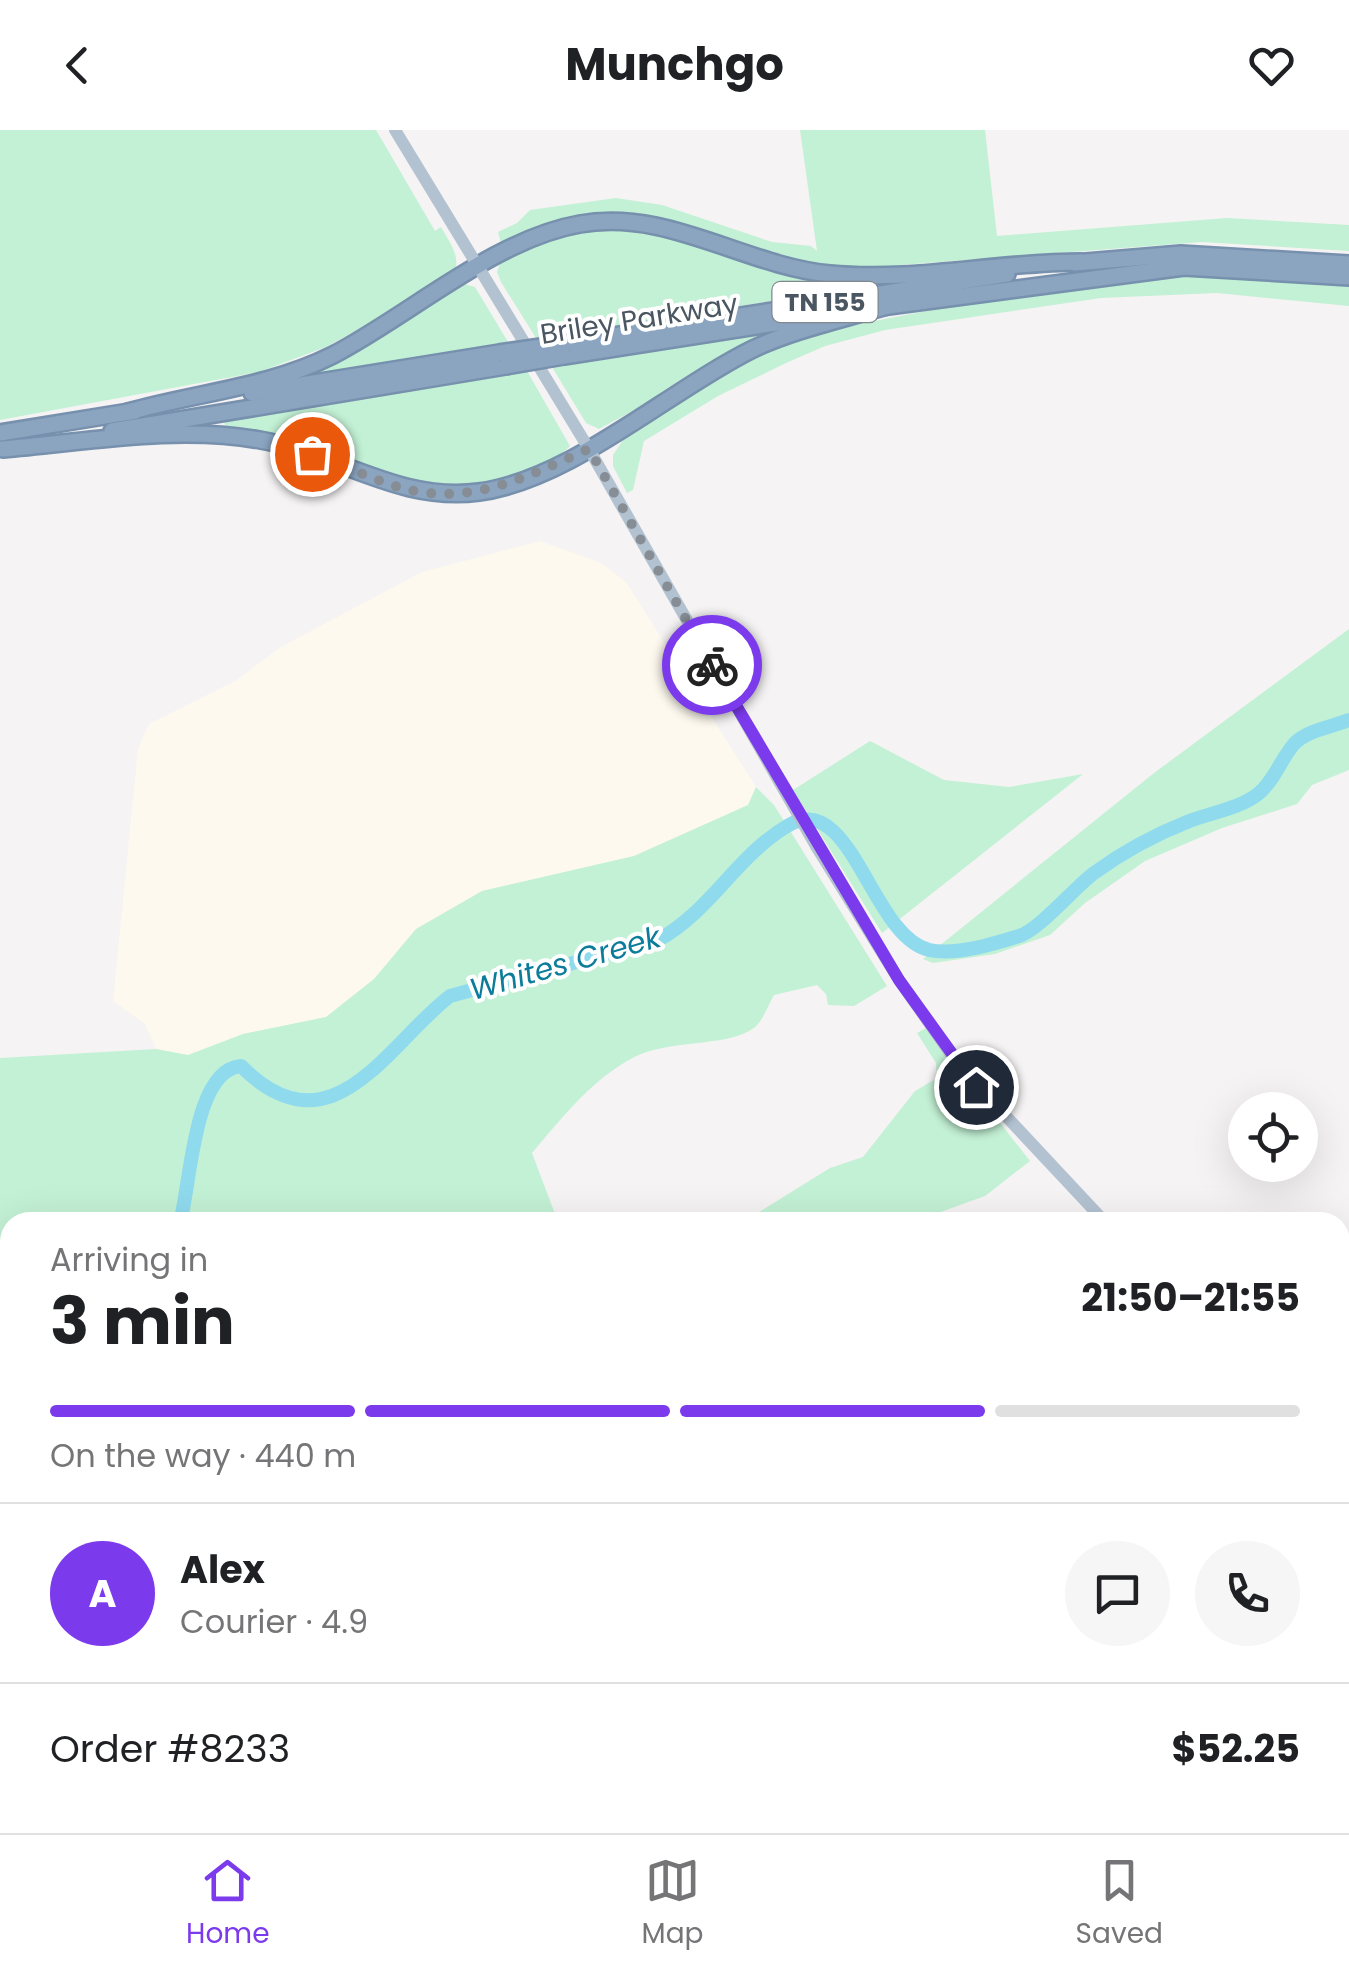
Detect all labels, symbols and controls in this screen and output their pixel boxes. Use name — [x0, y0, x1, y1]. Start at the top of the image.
text: Munchgo — [565, 33, 784, 96]
icon: back — [50, 38, 105, 93]
icon: heart — [1244, 38, 1299, 93]
road number: TN 155 — [772, 282, 878, 322]
street label: Briley Parkway — [537, 284, 741, 354]
pin — [270, 412, 355, 497]
icon: bag — [285, 427, 340, 482]
courier — [662, 615, 762, 715]
icon: bike — [685, 638, 740, 693]
water label: Whites Creek — [464, 915, 667, 1011]
pin — [934, 1045, 1019, 1130]
icon: home — [949, 1060, 1004, 1115]
map controls — [1228, 1092, 1318, 1182]
button: locate — [1228, 1092, 1318, 1182]
text: Arriving in — [50, 1237, 208, 1282]
text: 21:50–21:55 — [1081, 1271, 1300, 1324]
text: 3 min — [50, 1276, 235, 1367]
text: On the way · 440 m — [50, 1433, 356, 1478]
button: chat — [1065, 1541, 1170, 1646]
button: phone — [1195, 1541, 1300, 1646]
text: Alex — [180, 1543, 265, 1596]
text: A — [88, 1567, 117, 1620]
text: Courier · 4.9 — [180, 1599, 368, 1644]
text: Order #8233 — [50, 1722, 290, 1775]
text: $52.25 — [1171, 1722, 1300, 1775]
tab: Home — [186, 1853, 270, 1955]
tab: Map — [642, 1853, 704, 1955]
tab: Saved — [1076, 1853, 1163, 1955]

